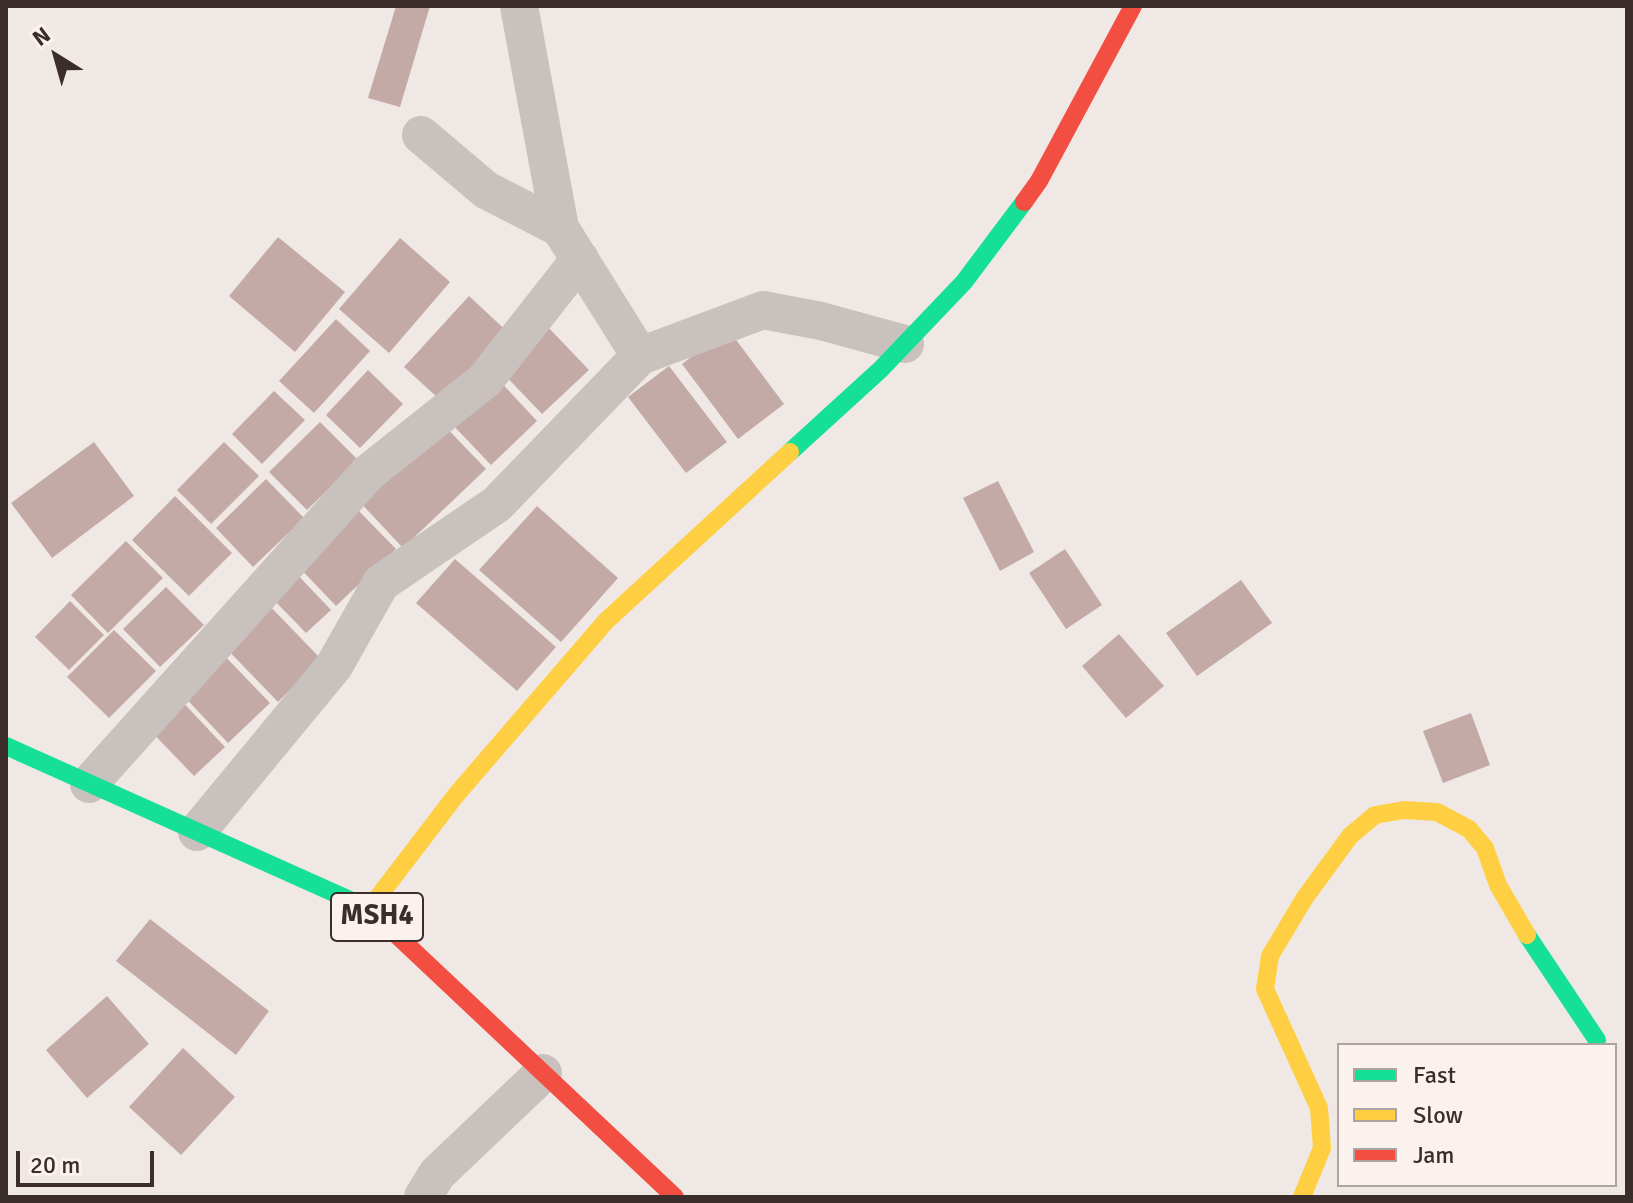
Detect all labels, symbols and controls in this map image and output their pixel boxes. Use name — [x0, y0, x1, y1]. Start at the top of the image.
north arrow — [16, 16, 96, 96]
text: N — [27, 21, 55, 52]
road number: MSH4 — [331, 893, 423, 941]
legend — [1337, 1043, 1617, 1187]
text: Fast — [1413, 1060, 1456, 1090]
text: Slow — [1413, 1100, 1463, 1130]
scale bar — [20, 1135, 158, 1185]
text: Jam — [1413, 1140, 1454, 1170]
text: 20 m — [30, 1150, 80, 1180]

